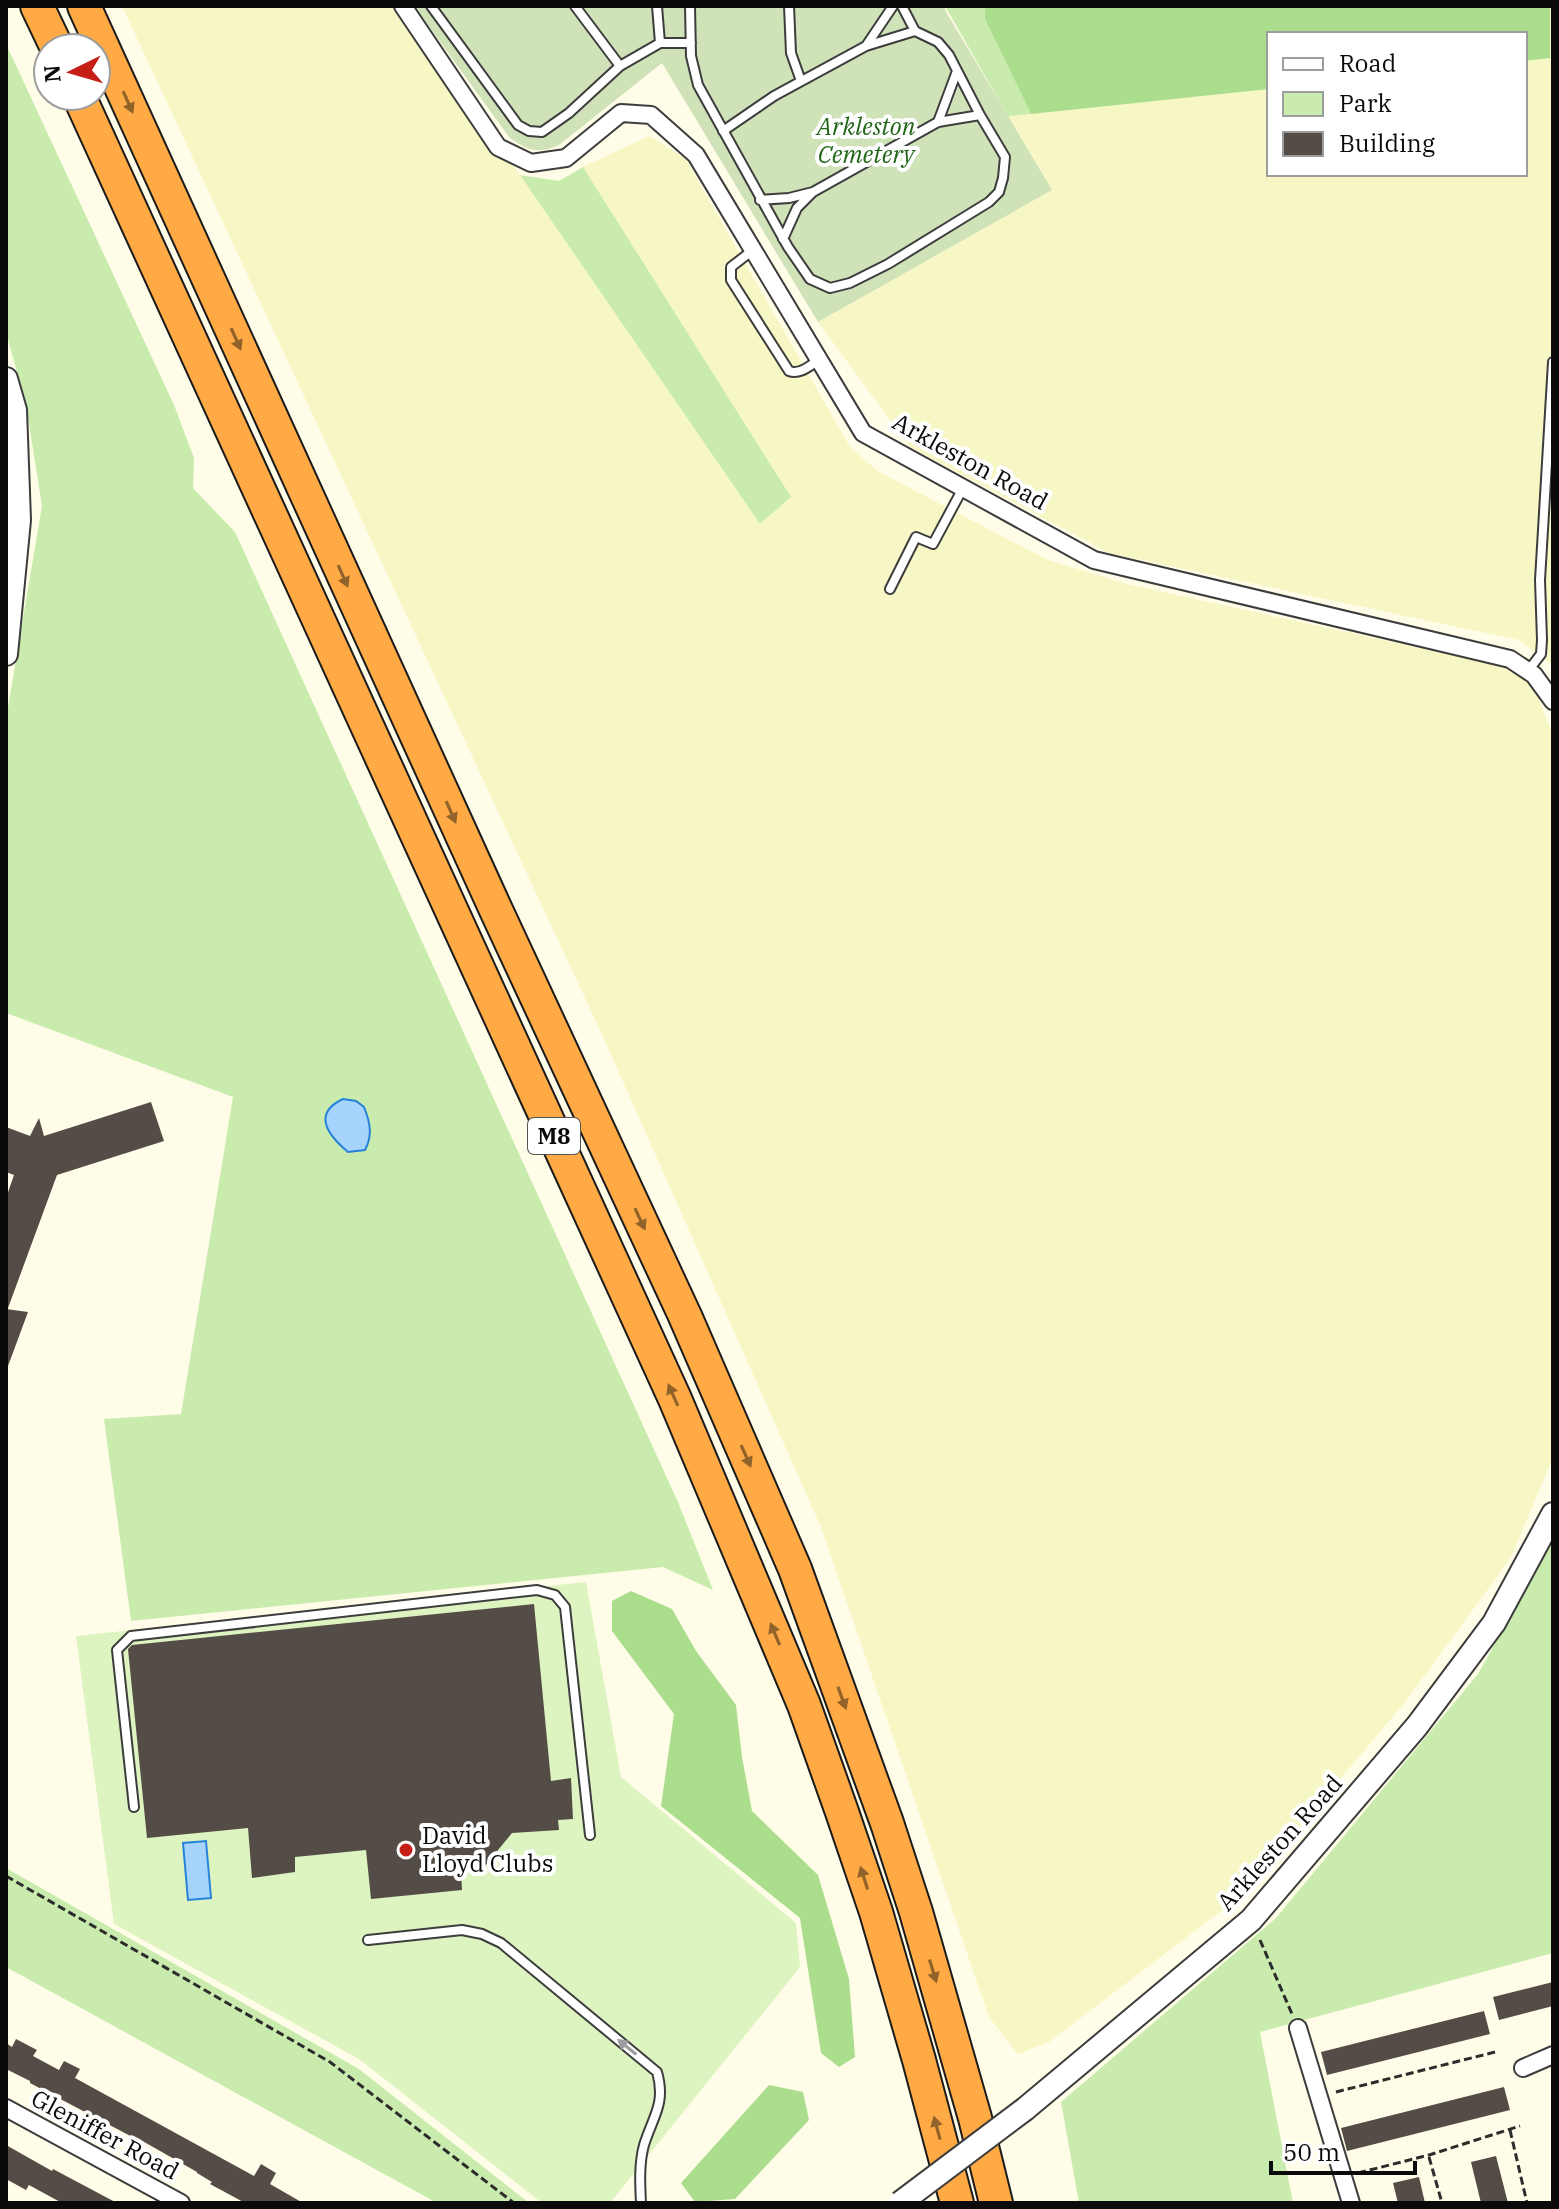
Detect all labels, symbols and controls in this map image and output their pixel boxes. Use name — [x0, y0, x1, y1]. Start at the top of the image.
north arrow — [32, 32, 112, 112]
legend — [1267, 32, 1527, 176]
text: Road — [1339, 47, 1396, 79]
text: N — [36, 64, 67, 84]
text: Park — [1339, 87, 1391, 119]
one-way arrow — [121, 91, 135, 114]
park label: Arkleston Cemetery — [815, 110, 916, 170]
text: Building — [1339, 127, 1435, 159]
one-way arrow — [229, 327, 242, 351]
street label: Arkleston Road — [887, 405, 1054, 517]
one-way arrow — [337, 564, 350, 588]
one-way arrow — [444, 801, 458, 824]
road number: M8 — [528, 1118, 580, 1154]
one-way arrow — [633, 1207, 646, 1231]
one-way arrow — [666, 1383, 680, 1407]
one-way arrow — [740, 1444, 753, 1468]
one-way arrow — [768, 1622, 781, 1646]
one-way arrow — [837, 1686, 849, 1710]
street label: Arkleston Road — [1210, 1767, 1349, 1917]
place label: David Lloyd Clubs — [422, 1819, 553, 1879]
marker: David Lloyd Clubs — [397, 1841, 415, 1859]
one-way arrow — [858, 1866, 870, 1890]
one-way arrow — [927, 1959, 940, 1983]
one-way arrow — [617, 2039, 637, 2056]
street label: Gleniffer Road — [26, 2082, 185, 2186]
one-way arrow — [931, 2115, 943, 2140]
scale bar — [1271, 2125, 1415, 2175]
text: 50 m — [1283, 2136, 1340, 2168]

